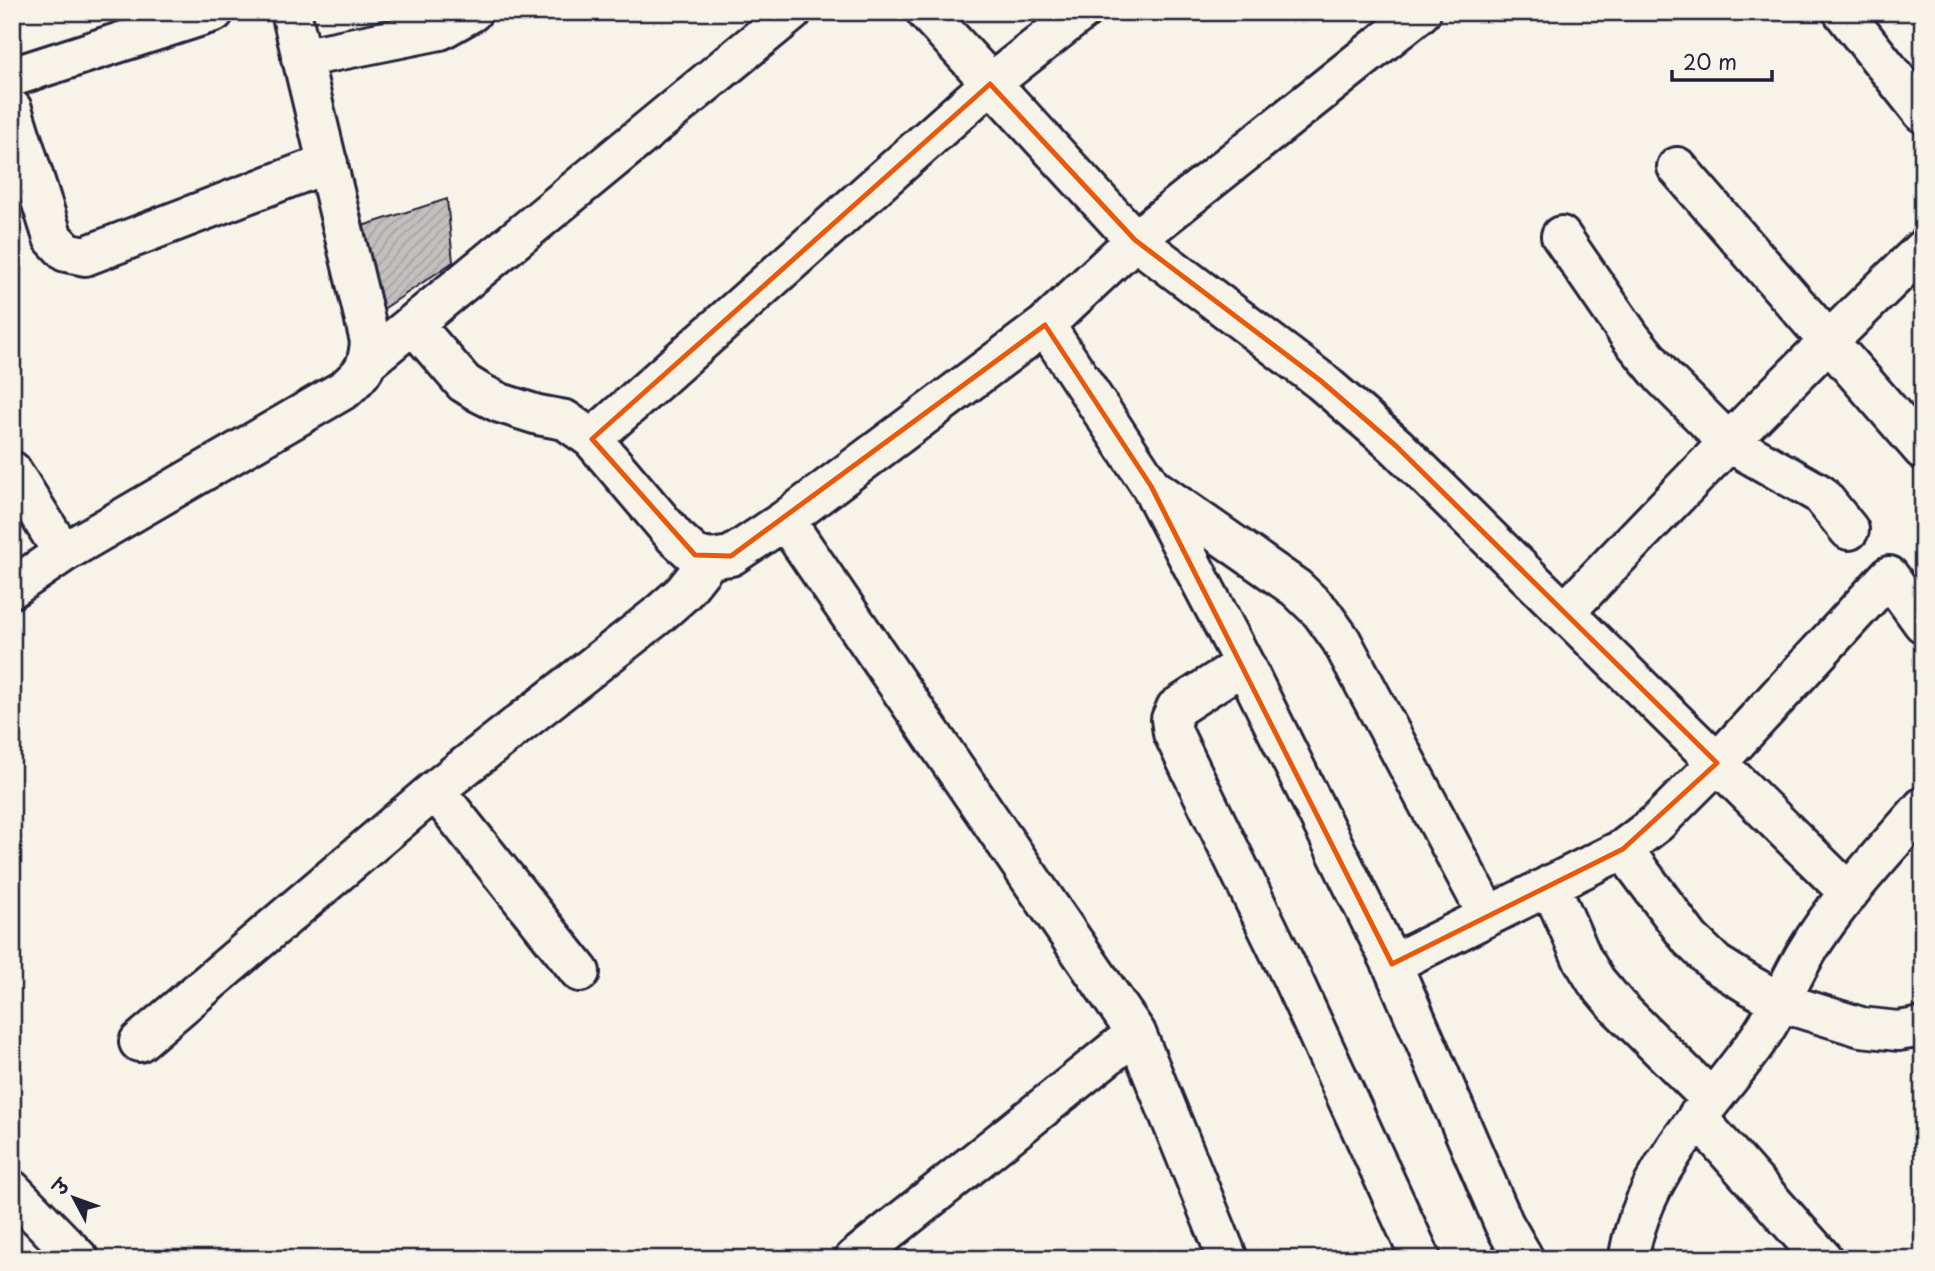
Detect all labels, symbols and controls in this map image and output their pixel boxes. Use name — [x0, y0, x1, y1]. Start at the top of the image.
scale bar — [1672, 38, 1772, 82]
text: 20 m — [1683, 45, 1737, 77]
north arrow — [38, 1162, 108, 1232]
text: उ — [44, 1170, 77, 1202]

